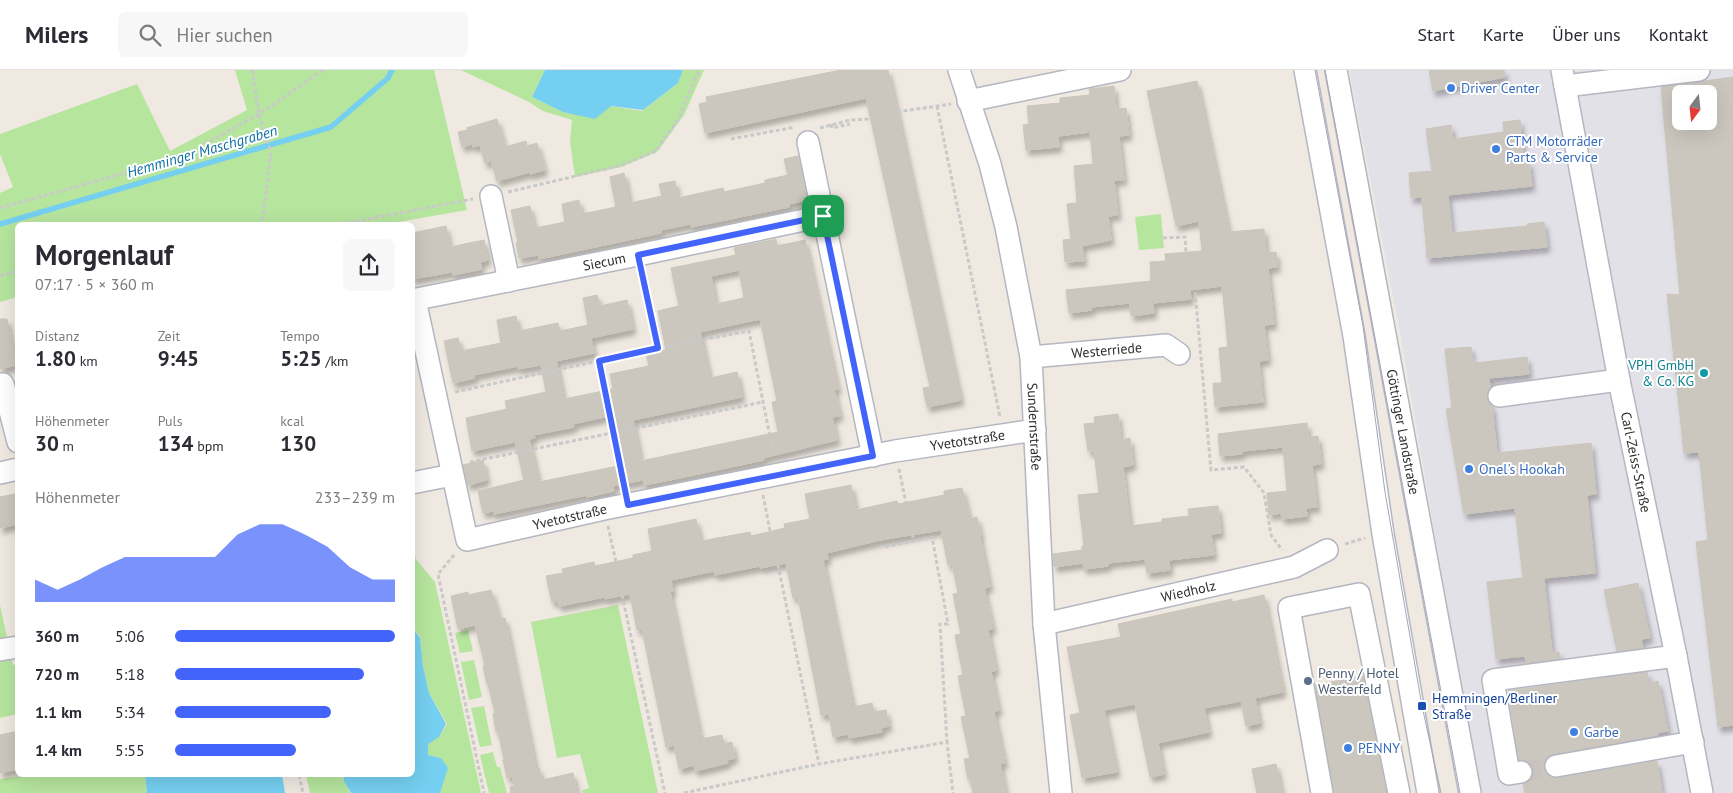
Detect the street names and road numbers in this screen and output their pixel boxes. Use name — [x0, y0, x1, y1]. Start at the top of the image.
street label: Siecum — [581, 249, 627, 275]
street label: Westerriede — [1071, 338, 1143, 362]
street label: Göttinger Landstraße — [1383, 368, 1423, 496]
street label: Sundernstraße — [1023, 382, 1046, 471]
street label: Carl-Zeiss-Straße — [1617, 410, 1655, 514]
street label: Yvetotstraße — [929, 426, 1006, 455]
street label: Yvetotstraße — [531, 500, 609, 534]
street label: Wiedholz — [1159, 576, 1217, 606]

